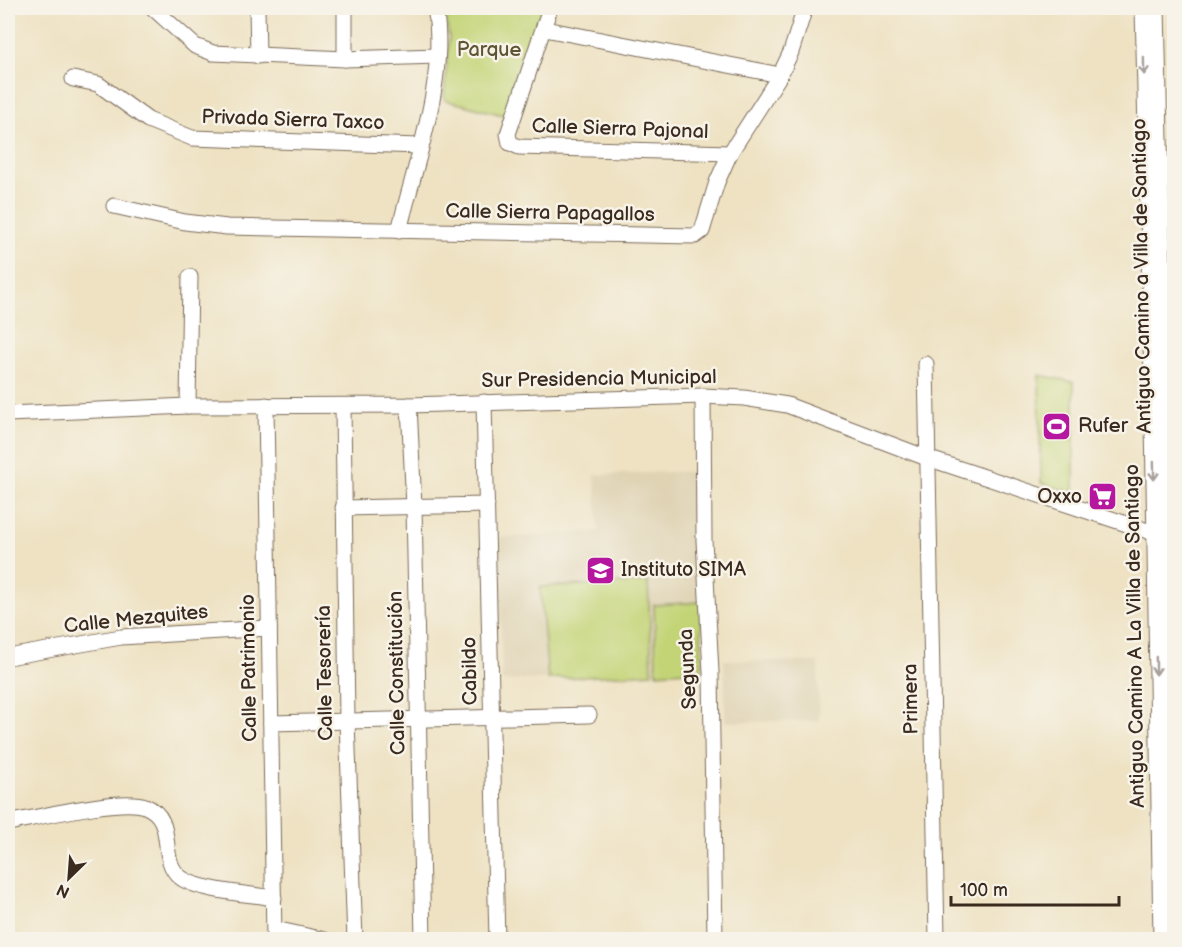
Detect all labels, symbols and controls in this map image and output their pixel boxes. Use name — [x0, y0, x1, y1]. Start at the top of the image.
park label: Parque — [457, 38, 521, 62]
one-way arrow — [1138, 55, 1150, 75]
street label: Privada Sierra Taxco — [201, 105, 385, 135]
street label: Calle Sierra Pajonal — [531, 114, 709, 144]
street label: Antiguo Camino a Villa de Santiago — [1127, 118, 1157, 434]
street label: Calle Sierra Papagallos — [445, 199, 655, 227]
street label: Sur Presidencia Municipal — [481, 365, 717, 393]
sports icon: Rufer — [1041, 410, 1073, 442]
place label: Rufer — [1078, 414, 1129, 438]
one-way arrow — [1148, 460, 1160, 480]
street label: Antiguo Camino A La Villa de Santiago — [1120, 464, 1150, 808]
supermarket icon: Oxxo — [1087, 481, 1119, 513]
place label: Oxxo — [1037, 485, 1082, 509]
school or university icon: Instituto SIMA — [584, 554, 616, 586]
place label: Instituto SIMA — [621, 558, 747, 582]
street label: Calle Constitución — [384, 591, 410, 755]
street label: Calle Patrimonio — [236, 594, 262, 742]
street label: Calle Mezquites — [63, 599, 209, 639]
street label: Calle Tesorería — [312, 605, 338, 741]
street label: Segunda — [674, 628, 702, 710]
street label: Cabildo — [457, 636, 483, 706]
one-way arrow — [1150, 655, 1162, 675]
street label: Primera — [898, 663, 924, 735]
north arrow — [39, 848, 99, 908]
scale bar — [951, 869, 1119, 907]
text: N — [54, 879, 73, 901]
text: 100 m — [960, 880, 1008, 901]

